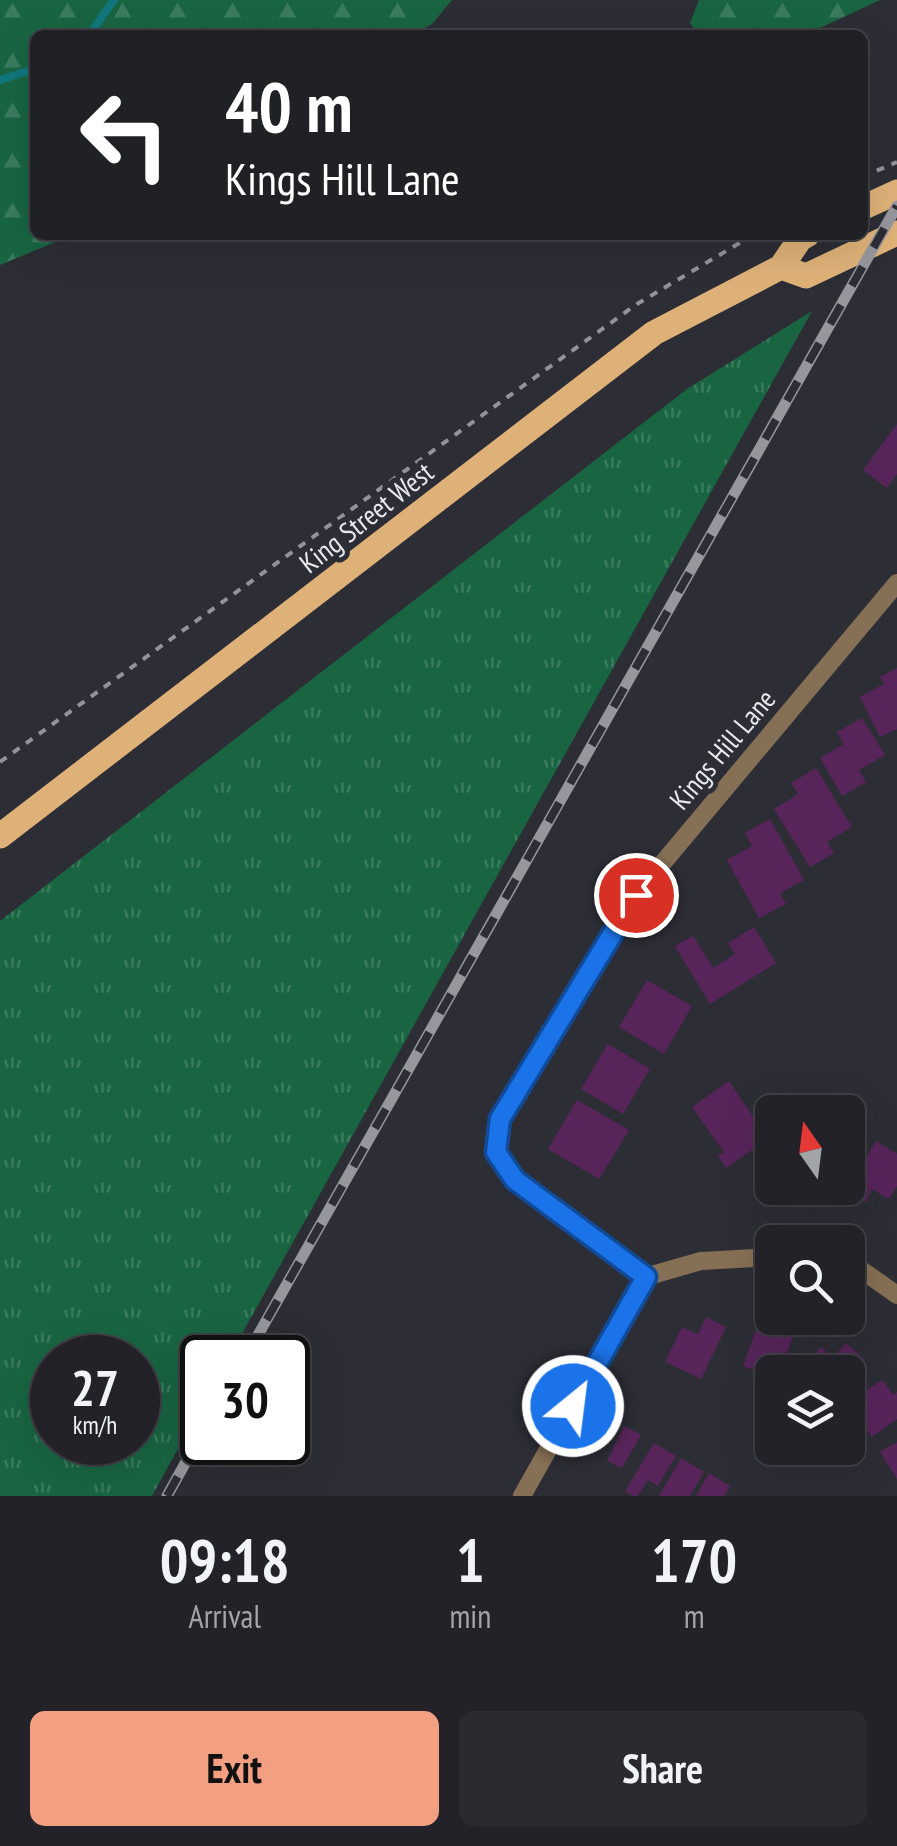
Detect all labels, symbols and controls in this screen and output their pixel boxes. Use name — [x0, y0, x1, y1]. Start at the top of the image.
text: 40 m — [225, 61, 353, 151]
icon: left — [60, 70, 190, 200]
text: Kings Hill Lane — [225, 149, 460, 207]
street label: King Street West — [291, 453, 441, 581]
street label: Kings Hill Lane — [661, 681, 783, 817]
pin — [594, 853, 679, 938]
icon: arrive — [609, 868, 664, 923]
north arrow — [755, 1095, 865, 1205]
map controls — [755, 1095, 865, 1465]
button: search — [755, 1225, 865, 1335]
speed limit sign: 30 — [180, 1335, 310, 1465]
position arrow — [521, 1354, 625, 1458]
text: 27 — [71, 1355, 119, 1420]
button: layers — [755, 1355, 865, 1465]
text: km/h — [73, 1409, 117, 1441]
text: 09:18 — [160, 1521, 290, 1599]
text: 1 — [456, 1521, 485, 1599]
text: 170 — [651, 1521, 737, 1599]
text: Arrival — [189, 1595, 261, 1637]
text: min — [449, 1595, 491, 1637]
text: m — [684, 1595, 705, 1637]
button: Exit — [30, 1711, 439, 1826]
button: Share — [459, 1711, 867, 1826]

